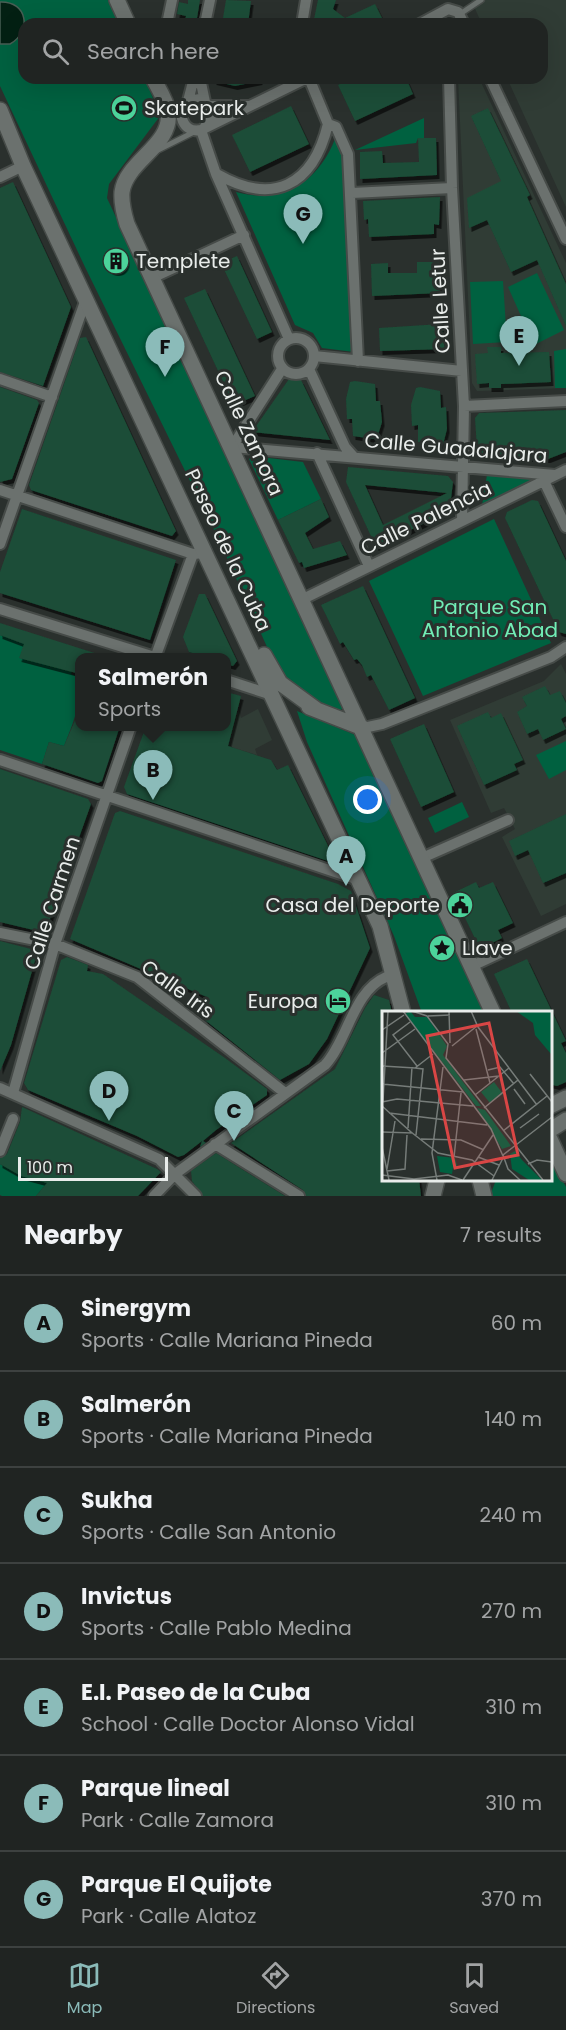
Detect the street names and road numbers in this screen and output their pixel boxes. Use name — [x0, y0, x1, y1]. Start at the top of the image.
street label: Calle Letur — [423, 248, 457, 354]
street label: Calle Zamora — [208, 366, 290, 500]
street label: Calle Guadalajara — [363, 426, 549, 470]
street label: Paseo de la Cuba — [178, 464, 278, 636]
street label: Calle Palencia — [356, 474, 496, 562]
street label: Calle Carmen — [17, 833, 87, 973]
street label: Calle Iris — [136, 953, 220, 1025]

